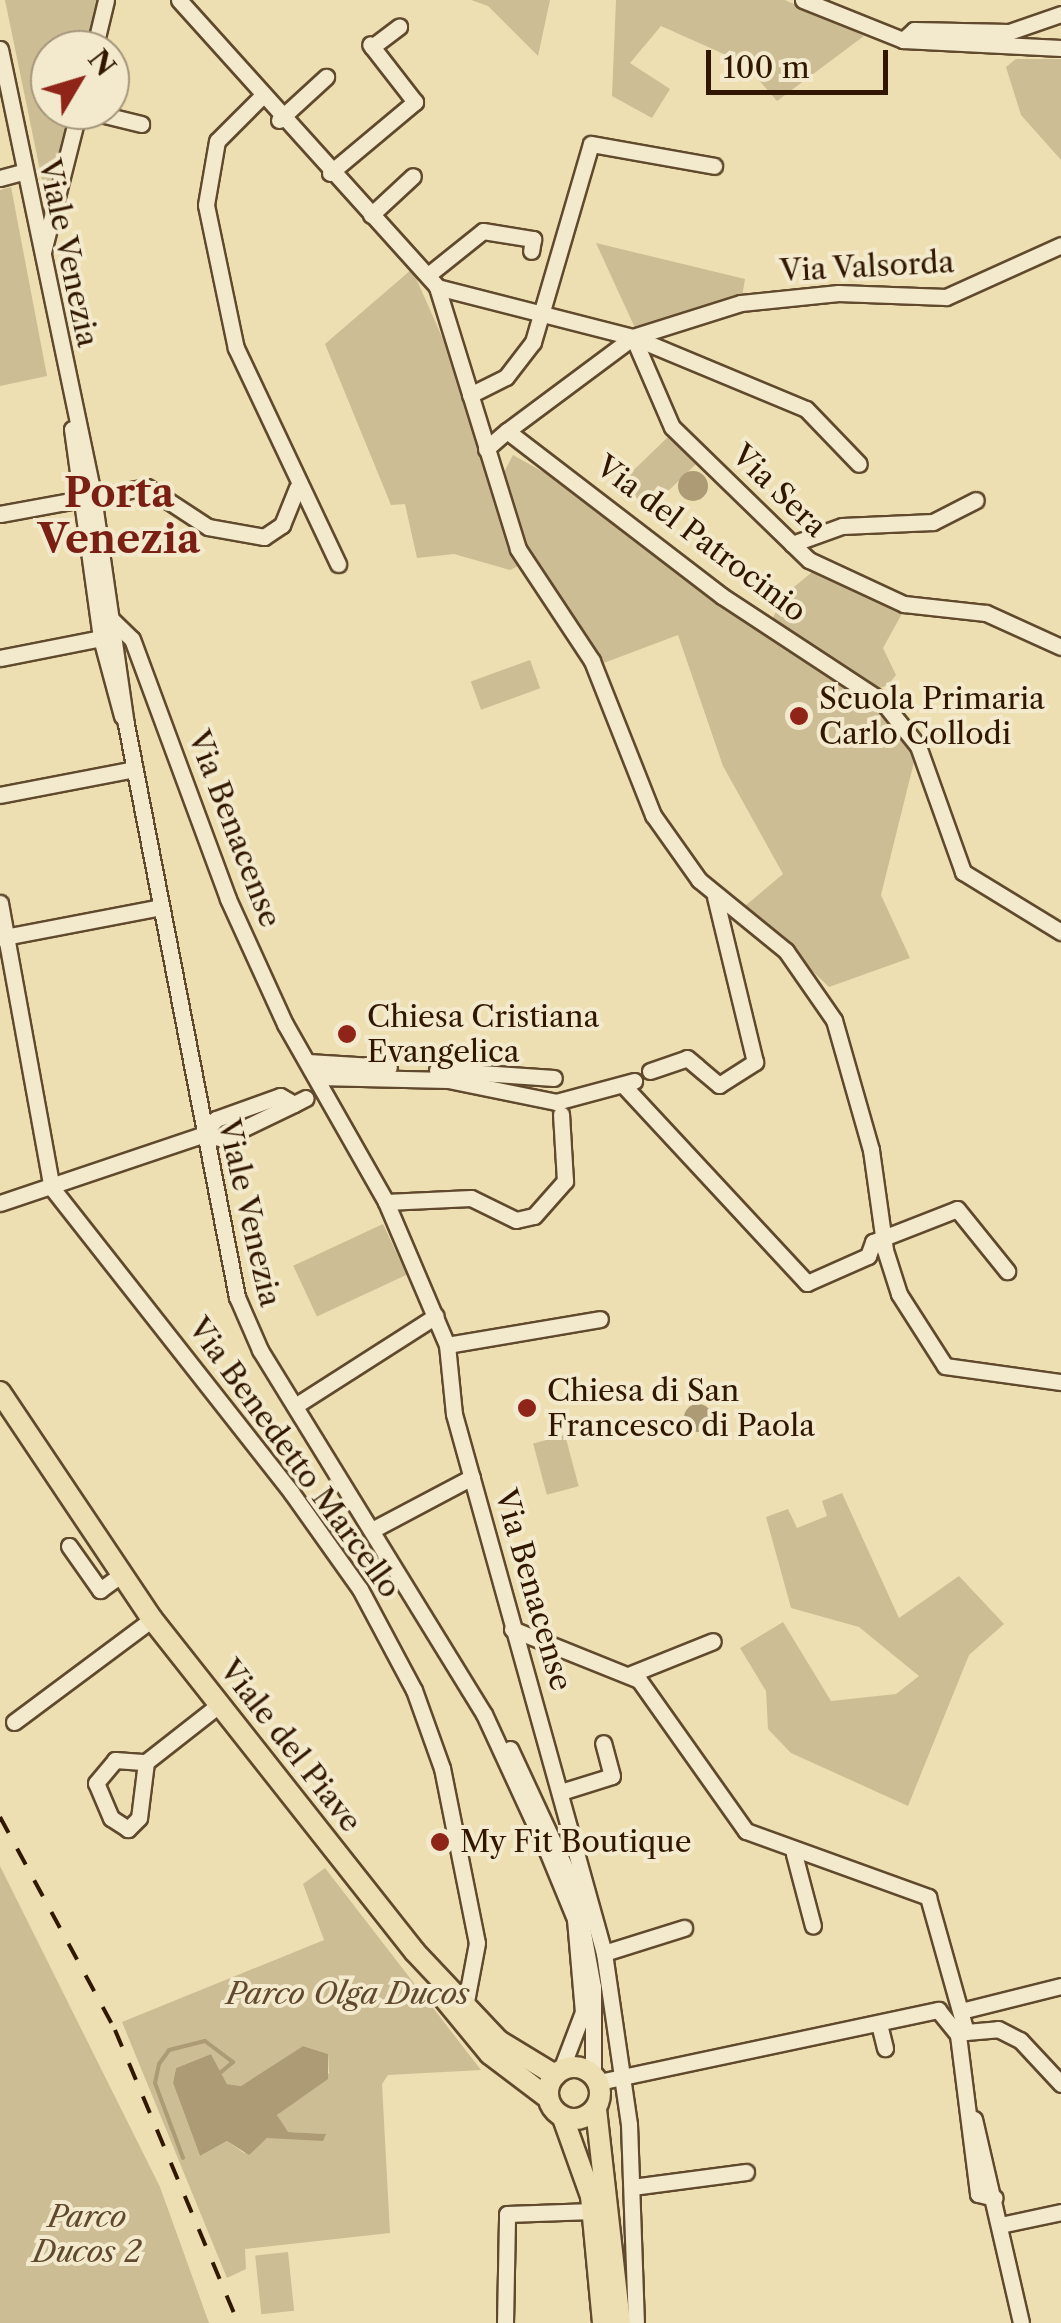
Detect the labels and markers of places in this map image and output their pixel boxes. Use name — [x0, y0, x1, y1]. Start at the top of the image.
place label: Scuola Primaria Carlo Collodi — [819, 681, 1045, 752]
marker: Scuola Primaria Carlo Collodi — [788, 705, 810, 727]
place label: Chiesa Cristiana Evangelica — [367, 999, 600, 1070]
marker: Chiesa Cristiana Evangelica — [336, 1023, 358, 1045]
place label: Chiesa di San Francesco di Paola — [547, 1373, 815, 1444]
marker: Chiesa di San Francesco di Paola — [516, 1397, 538, 1419]
place label: My Fit Boutique — [460, 1824, 692, 1860]
marker: My Fit Boutique — [429, 1831, 451, 1853]

